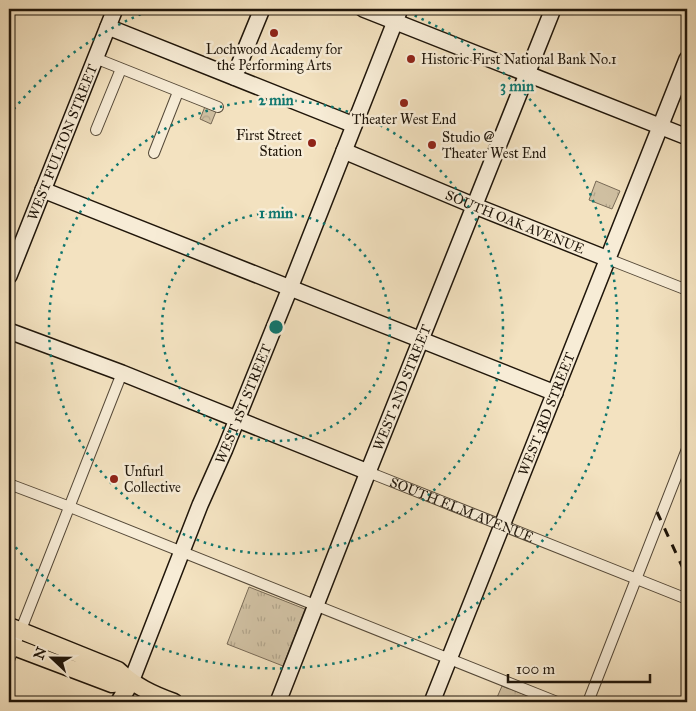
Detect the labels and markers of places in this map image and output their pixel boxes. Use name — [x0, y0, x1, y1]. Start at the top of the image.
marker: Lochwood Academy for the Performing Arts — [268, 27, 280, 39]
place label: Lochwood Academy for the Performing Arts — [206, 41, 343, 74]
place label: Historic First National Bank No.1 — [421, 51, 617, 68]
marker: Historic First National Bank No.1 — [405, 53, 417, 65]
marker: Theater West End — [398, 97, 410, 109]
place label: Theater West End — [352, 111, 456, 128]
place label: First Street Station — [236, 127, 302, 160]
place label: Studio @ Theater West End — [442, 129, 546, 162]
marker: First Street Station — [306, 137, 318, 149]
marker: Studio @ Theater West End — [426, 139, 438, 151]
centre of rings — [267, 318, 285, 336]
place label: Unfurl Collective — [124, 463, 181, 496]
marker: Unfurl Collective — [108, 473, 120, 485]

